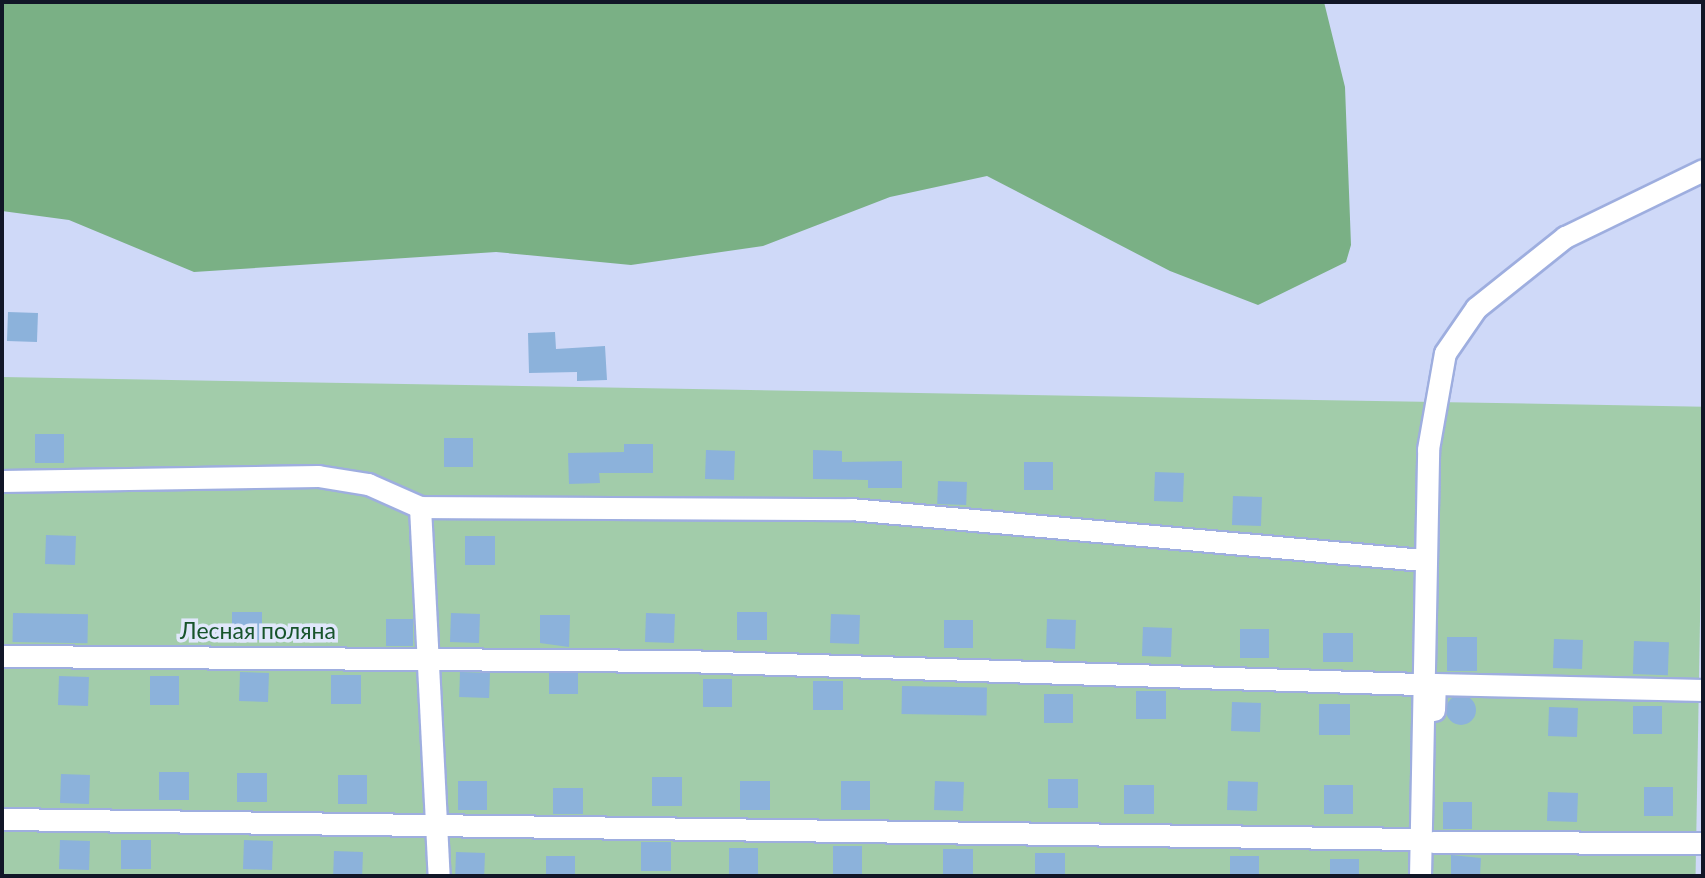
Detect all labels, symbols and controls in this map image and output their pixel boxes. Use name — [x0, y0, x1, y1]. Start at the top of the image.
park label: Лесная поляна — [180, 616, 336, 644]

